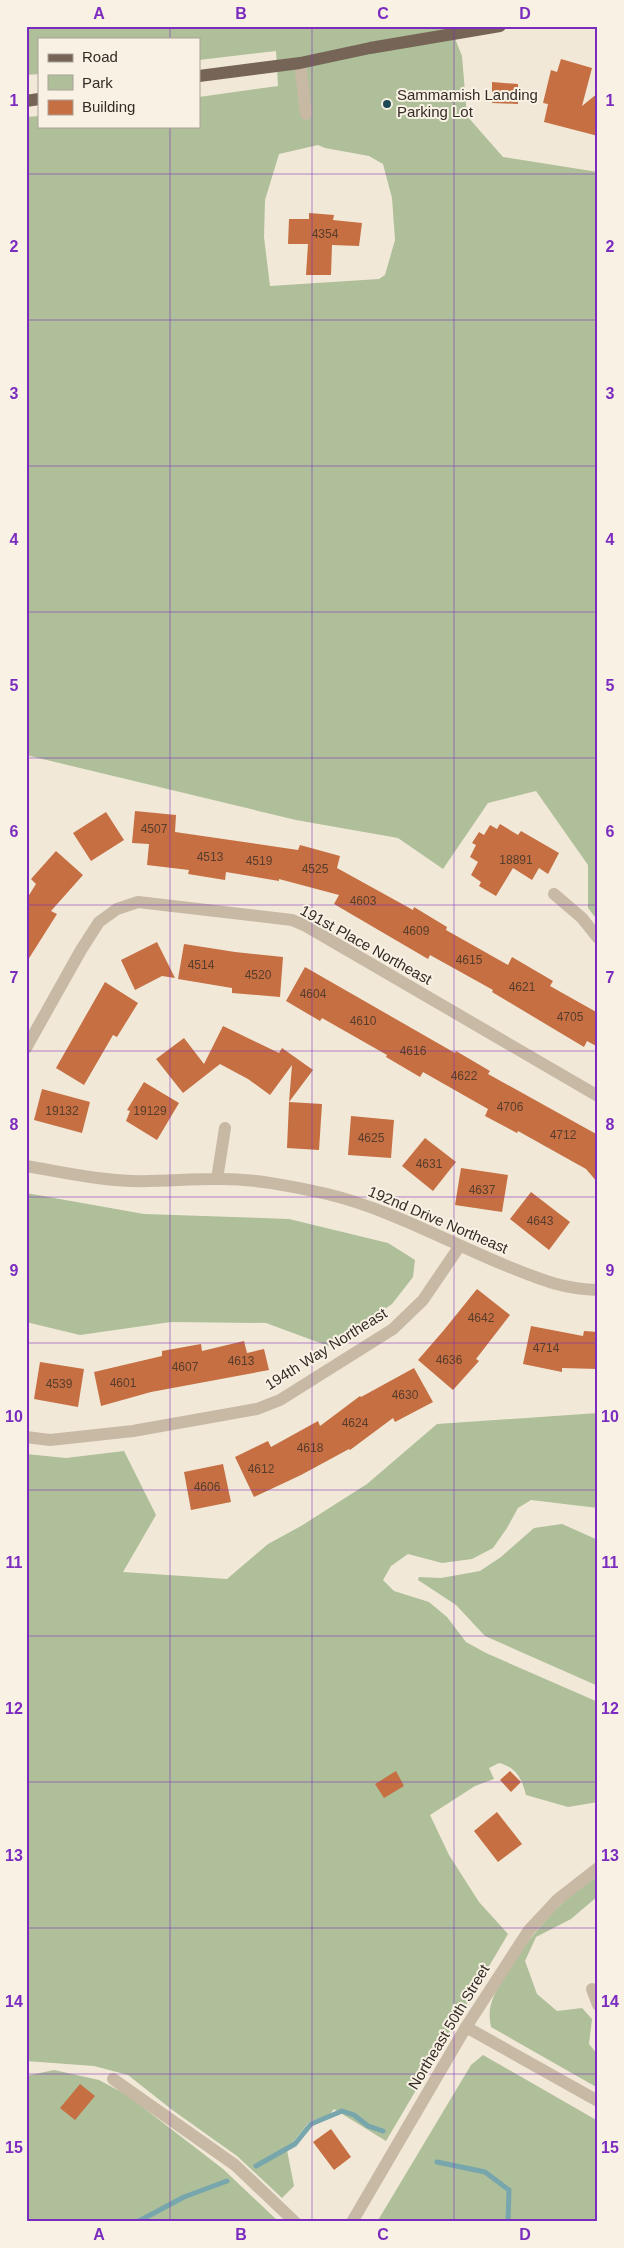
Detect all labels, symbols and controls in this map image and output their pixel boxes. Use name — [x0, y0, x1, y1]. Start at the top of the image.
text: A — [93, 5, 105, 22]
text: B — [235, 5, 247, 22]
text: C — [377, 5, 389, 22]
text: D — [519, 5, 531, 22]
legend — [38, 38, 200, 128]
text: Road — [82, 48, 118, 65]
text: Park — [82, 74, 113, 91]
place label: Sammamish Landing Parking Lot — [397, 86, 538, 120]
text: 1 — [10, 92, 19, 109]
text: 1 — [606, 92, 615, 109]
text: Building — [82, 98, 135, 115]
marker: Sammamish Landing Parking Lot — [381, 98, 393, 110]
house number: 4354 — [312, 227, 339, 241]
text: 2 — [10, 238, 19, 255]
text: 2 — [606, 238, 615, 255]
text: 3 — [10, 385, 19, 402]
text: 3 — [606, 385, 615, 402]
text: 4 — [10, 531, 19, 548]
text: 4 — [606, 531, 615, 548]
text: 5 — [10, 677, 19, 694]
text: 5 — [606, 677, 615, 694]
house number: 4507 — [141, 822, 168, 836]
text: 6 — [10, 823, 19, 840]
text: 6 — [606, 823, 615, 840]
house number: 4513 — [197, 850, 224, 864]
house number: 18891 — [499, 853, 533, 867]
house number: 4519 — [246, 854, 273, 868]
house number: 4525 — [302, 862, 329, 876]
house number: 4603 — [350, 894, 377, 908]
street label: 191st Place Northeast — [298, 901, 436, 988]
house number: 4609 — [403, 924, 430, 938]
house number: 4615 — [456, 953, 483, 967]
house number: 4514 — [188, 958, 215, 972]
house number: 4520 — [245, 968, 272, 982]
text: 7 — [10, 969, 19, 986]
text: 7 — [606, 969, 615, 986]
house number: 4621 — [509, 980, 536, 994]
house number: 4604 — [300, 987, 327, 1001]
house number: 4705 — [557, 1010, 584, 1024]
house number: 4610 — [350, 1014, 377, 1028]
house number: 4616 — [400, 1044, 427, 1058]
house number: 4622 — [451, 1069, 478, 1083]
house number: 4706 — [497, 1100, 524, 1114]
house number: 19132 — [45, 1104, 79, 1118]
house number: 19129 — [133, 1104, 167, 1118]
text: 8 — [10, 1116, 19, 1133]
text: 8 — [606, 1116, 615, 1133]
house number: 4712 — [550, 1128, 577, 1142]
house number: 4625 — [358, 1131, 385, 1145]
house number: 4631 — [416, 1157, 443, 1171]
street label: 192nd Drive Northeast — [366, 1182, 511, 1257]
house number: 4637 — [469, 1183, 496, 1197]
house number: 4643 — [527, 1214, 554, 1228]
text: 9 — [10, 1262, 19, 1279]
text: 9 — [606, 1262, 615, 1279]
street label: 194th Way Northeast — [262, 1304, 390, 1393]
house number: 4642 — [468, 1311, 495, 1325]
house number: 4714 — [533, 1341, 560, 1355]
house number: 4636 — [436, 1353, 463, 1367]
house number: 4613 — [228, 1354, 255, 1368]
house number: 4607 — [172, 1360, 199, 1374]
house number: 4601 — [110, 1376, 137, 1390]
house number: 4539 — [46, 1377, 73, 1391]
house number: 4630 — [392, 1388, 419, 1402]
text: 10 — [5, 1408, 23, 1425]
text: 10 — [601, 1408, 619, 1425]
house number: 4624 — [342, 1416, 369, 1430]
house number: 4618 — [297, 1441, 324, 1455]
house number: 4612 — [248, 1462, 275, 1476]
house number: 4606 — [194, 1480, 221, 1494]
text: 11 — [6, 1554, 23, 1571]
text: 11 — [602, 1554, 619, 1571]
text: 12 — [5, 1700, 23, 1717]
text: 12 — [601, 1700, 619, 1717]
text: 13 — [5, 1847, 23, 1864]
text: 13 — [601, 1847, 619, 1864]
street label: Northeast 50th Street — [405, 1961, 493, 2092]
text: 14 — [5, 1993, 23, 2010]
text: 14 — [601, 1993, 619, 2010]
text: 15 — [5, 2139, 23, 2156]
text: 15 — [601, 2139, 619, 2156]
text: A — [93, 2226, 105, 2243]
text: B — [235, 2226, 247, 2243]
text: C — [377, 2226, 389, 2243]
text: D — [519, 2226, 531, 2243]

